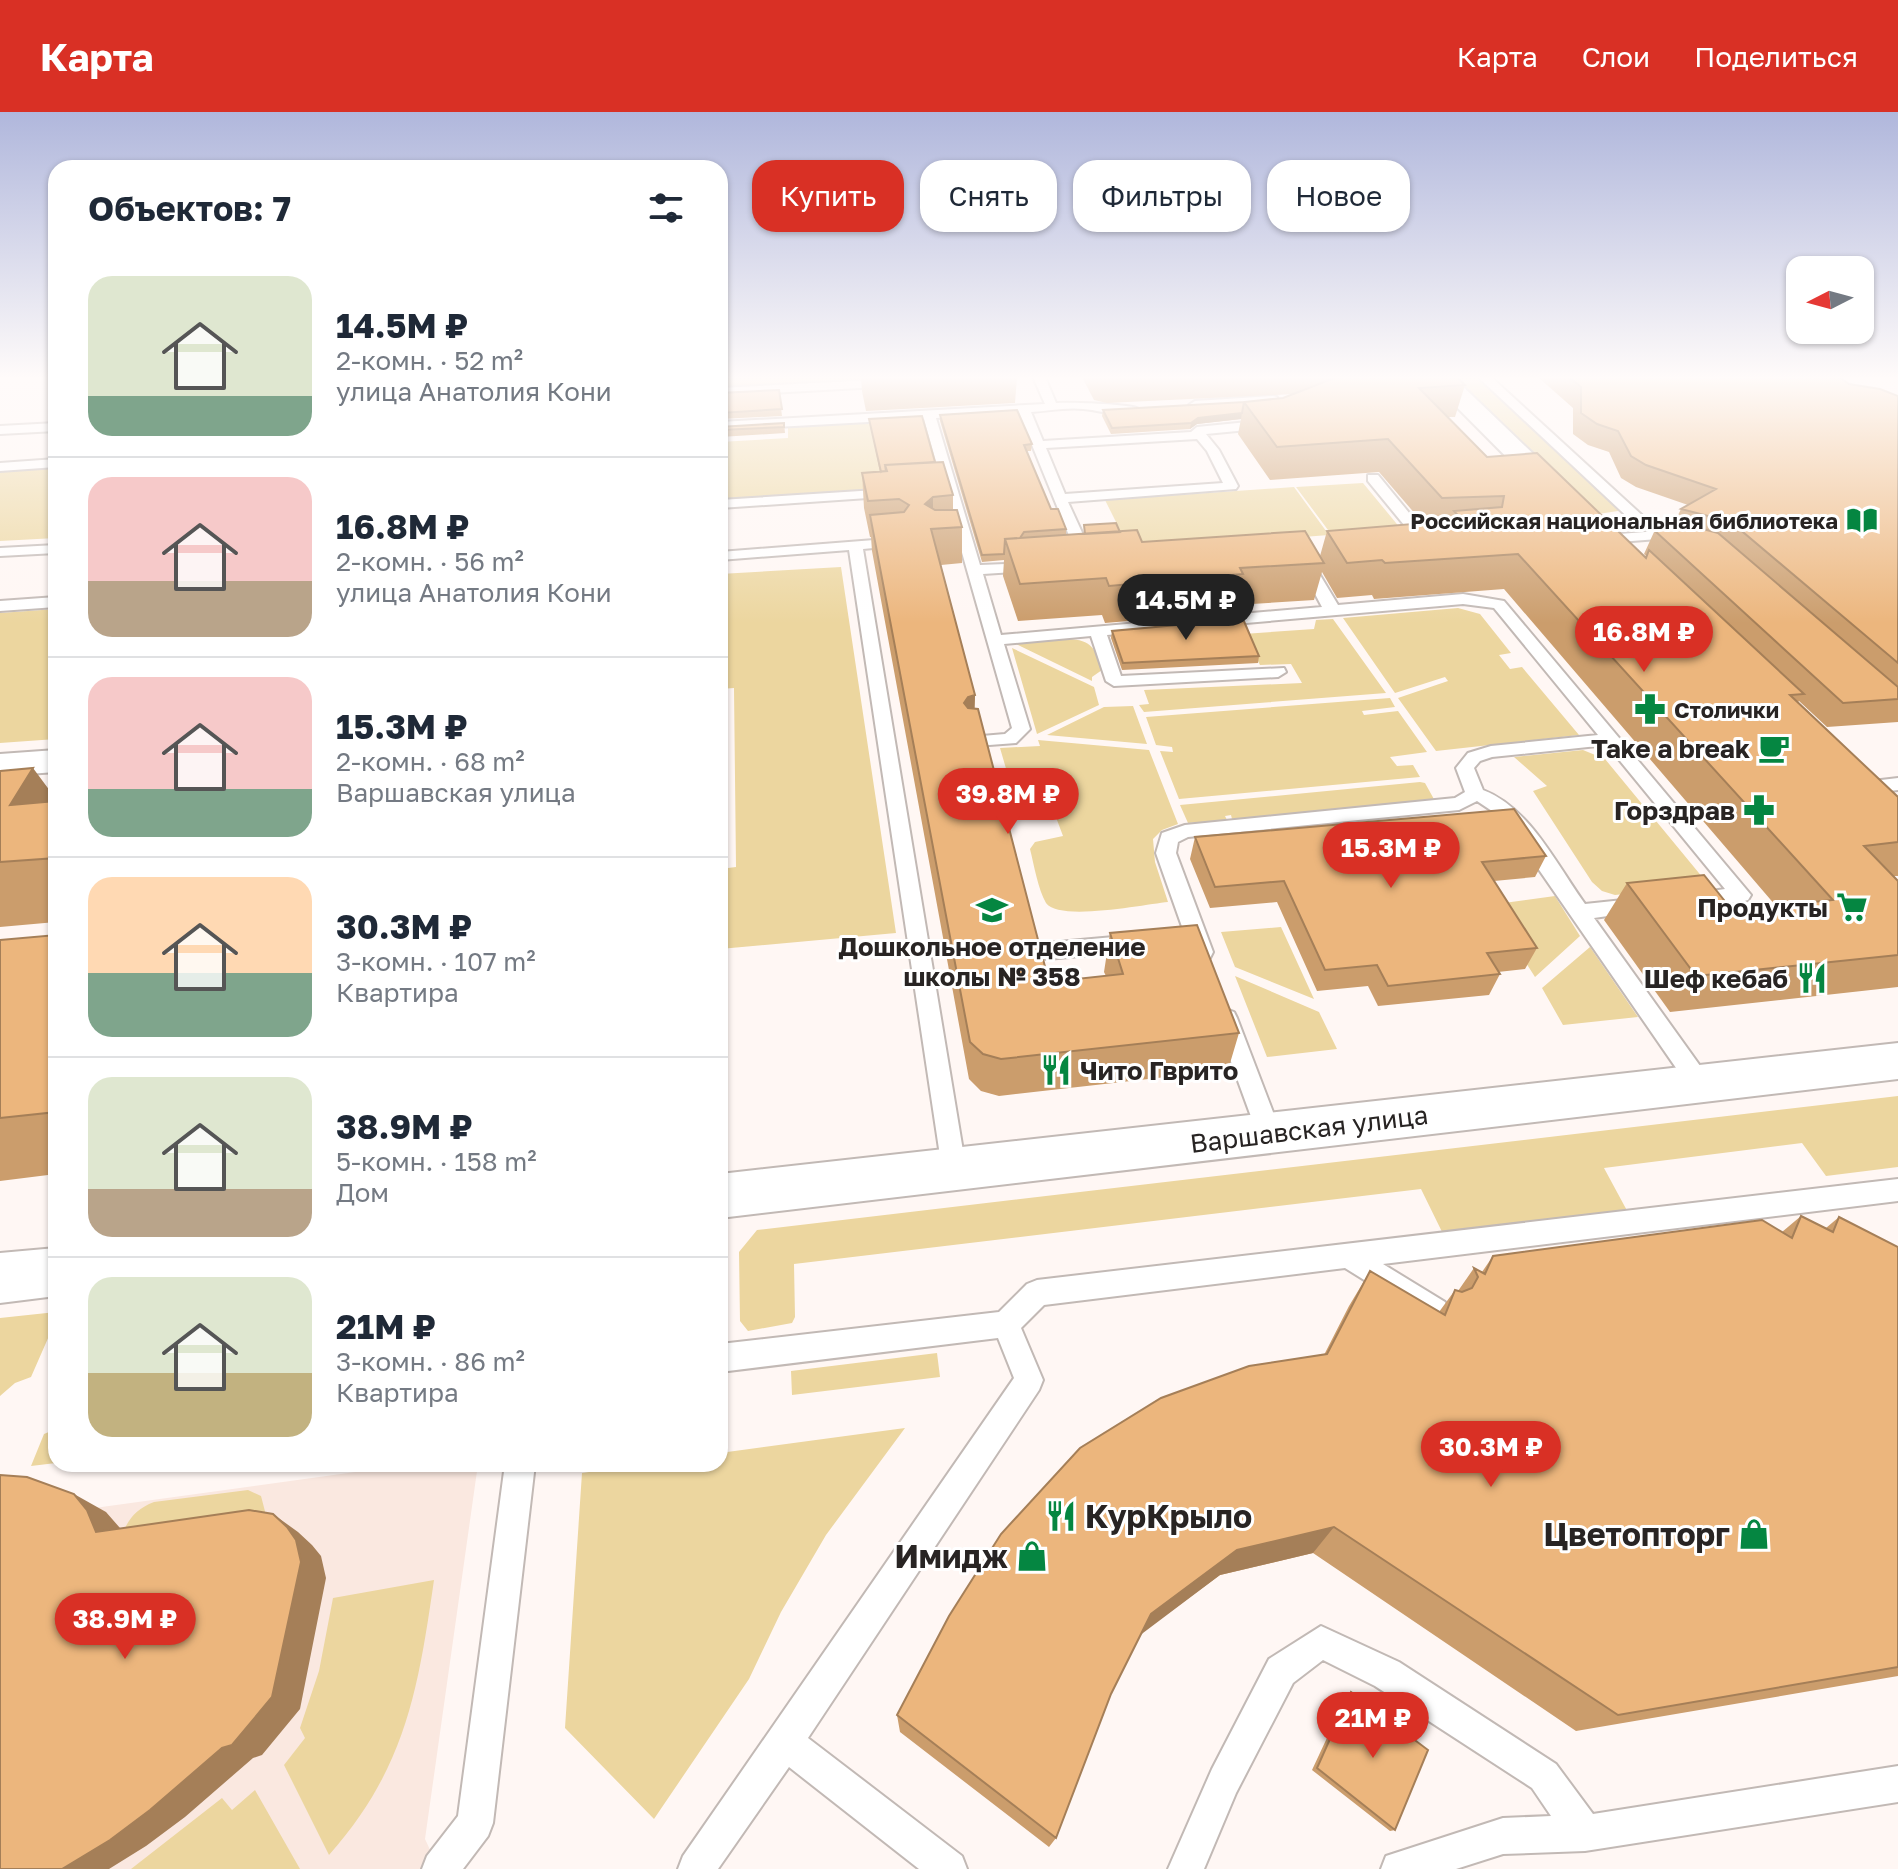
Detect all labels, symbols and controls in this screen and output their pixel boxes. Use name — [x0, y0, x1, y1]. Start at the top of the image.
text: Карта — [40, 34, 153, 79]
text: Карта — [1457, 40, 1538, 73]
text: Слои — [1582, 40, 1650, 73]
text: Поделиться — [1694, 40, 1858, 73]
chip: Купить — [752, 160, 904, 232]
chip: Снять — [920, 160, 1057, 232]
chip: Фильтры — [1073, 160, 1251, 232]
chip: Новое — [1267, 160, 1410, 232]
icon: filters — [644, 186, 688, 230]
text: Объектов: 7 — [88, 188, 291, 228]
north arrow — [1786, 256, 1874, 344]
map controls — [1786, 256, 1874, 344]
text: 14.5M ₽ — [336, 305, 468, 345]
icon: home — [152, 308, 248, 404]
text: 2-комн. · 52 m² — [336, 345, 523, 376]
text: улица Анатолия Кони — [336, 376, 612, 407]
library icon: Российская национальная библиотека — [1845, 503, 1879, 537]
text: 16.8M ₽ — [336, 506, 469, 546]
place label: Российская национальная библиотека — [1410, 507, 1838, 534]
icon: home — [152, 509, 248, 605]
text: 2-комн. · 56 m² — [336, 546, 524, 577]
pin: 14.5M ₽ — [1112, 574, 1260, 642]
text: улица Анатолия Кони — [336, 577, 612, 608]
text: 14.5M ₽ — [1135, 584, 1237, 615]
pin: 16.8M ₽ — [1570, 606, 1718, 674]
text: 16.8M ₽ — [1593, 616, 1695, 647]
pharmacy icon: Столички — [1633, 692, 1667, 726]
place label: Столички — [1674, 696, 1779, 723]
text: 15.3M ₽ — [336, 706, 468, 746]
icon: home — [152, 709, 248, 805]
cafe icon: Take a break — [1757, 731, 1791, 765]
place label: Take a break — [1591, 733, 1750, 764]
text: 2-комн. · 68 m² — [336, 746, 525, 777]
pin: 39.8M ₽ — [934, 768, 1082, 836]
text: Варшавская улица — [336, 777, 576, 808]
text: 39.8M ₽ — [956, 778, 1060, 809]
pharmacy icon: Горздрав — [1742, 793, 1776, 827]
place label: Горздрав — [1614, 795, 1735, 826]
pin: 15.3M ₽ — [1317, 822, 1465, 890]
text: 15.3M ₽ — [1341, 832, 1441, 863]
supermarket icon: Продукты — [1835, 890, 1869, 924]
place label: Продукты — [1697, 892, 1828, 923]
school or university icon: Дошкольное отделение школы № 358 — [975, 893, 1009, 927]
text: 30.3M ₽ — [336, 906, 472, 946]
icon: home — [152, 909, 248, 1005]
place label: Дошкольное отделение школы № 358 — [839, 931, 1145, 992]
text: 3-комн. · 107 m² — [336, 946, 536, 977]
restaurant icon: Шеф кебаб — [1795, 961, 1829, 995]
place label: Шеф кебаб — [1644, 963, 1788, 994]
text: Квартира — [336, 977, 459, 1008]
restaurant icon: Чито Гврито — [1039, 1053, 1073, 1087]
place label: Чито Гврито — [1080, 1055, 1238, 1086]
street label: Варшавская улица — [1188, 1099, 1430, 1159]
text: 38.9M ₽ — [336, 1106, 473, 1146]
icon: home — [152, 1109, 248, 1205]
text: 5-комн. · 158 m² — [336, 1146, 537, 1177]
text: Дом — [336, 1177, 389, 1208]
text: 21M ₽ — [336, 1306, 436, 1346]
icon: home — [152, 1309, 248, 1405]
text: 3-комн. · 86 m² — [336, 1346, 525, 1377]
text: Квартира — [336, 1377, 459, 1408]
pin: 30.3M ₽ — [1417, 1421, 1565, 1489]
text: 30.3M ₽ — [1439, 1431, 1543, 1462]
place label: КурКрыло — [1085, 1497, 1252, 1535]
restaurant icon: КурКрыло — [1044, 1499, 1078, 1533]
place label: Цветопторг — [1543, 1515, 1730, 1553]
shop icon: Цветопторг — [1737, 1517, 1771, 1551]
place label: Имидж — [895, 1537, 1008, 1575]
shop icon: Имидж — [1015, 1539, 1049, 1573]
pin: 38.9M ₽ — [51, 1593, 199, 1661]
text: 38.9M ₽ — [73, 1603, 177, 1634]
pin: 21M ₽ — [1317, 1692, 1429, 1760]
text: 21M ₽ — [1335, 1702, 1411, 1733]

